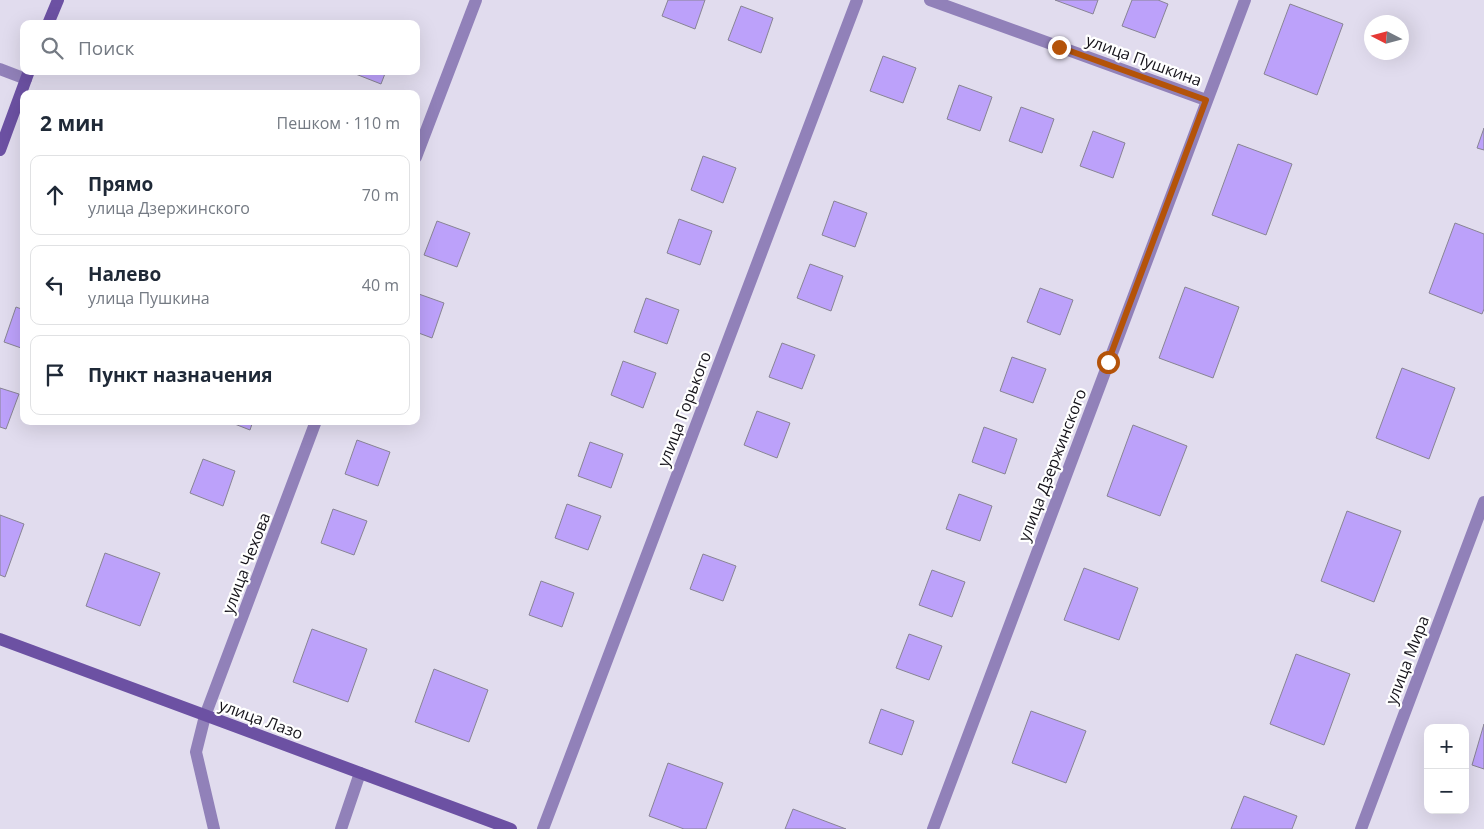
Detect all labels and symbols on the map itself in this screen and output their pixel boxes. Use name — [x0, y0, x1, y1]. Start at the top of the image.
north arrow — [1364, 15, 1409, 60]
street label: улица Пушкина — [1083, 29, 1205, 91]
route end — [1048, 36, 1071, 59]
street label: улица Горького — [652, 348, 716, 470]
route start — [1097, 351, 1120, 374]
street label: улица Дзержинского — [1013, 385, 1091, 545]
street label: улица Чехова — [217, 509, 275, 617]
street label: улица Мира — [1380, 612, 1434, 708]
street label: улица Лазо — [216, 694, 306, 744]

